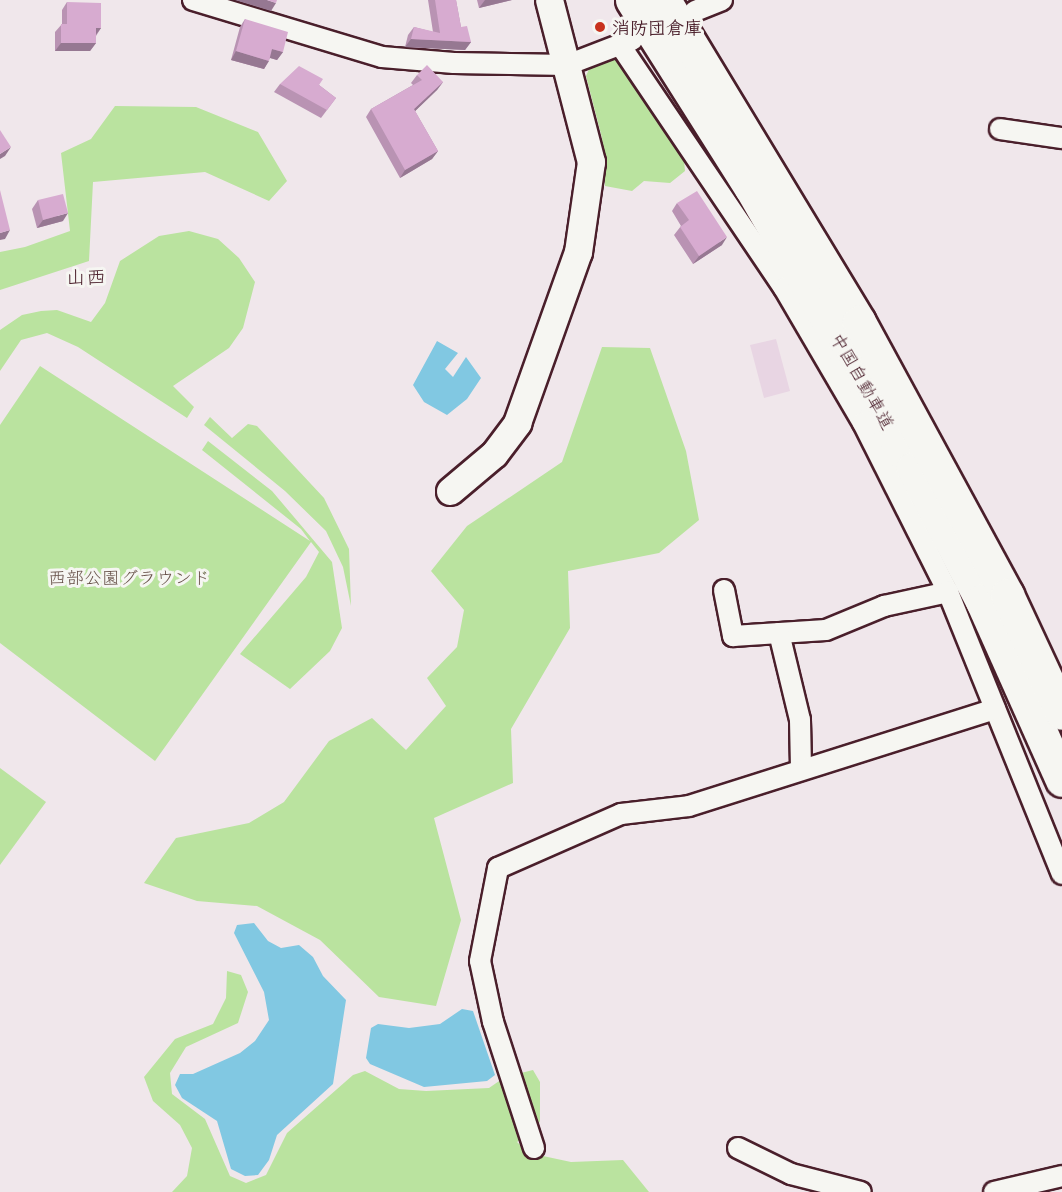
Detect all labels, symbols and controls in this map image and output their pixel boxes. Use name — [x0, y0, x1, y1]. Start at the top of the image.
place label: 消防団倉庫 — [612, 16, 702, 38]
marker: 消防団倉庫 — [593, 20, 607, 34]
district label: 山西 — [66, 264, 106, 288]
street label: 中国自動車道 — [827, 329, 899, 433]
park label: 西部公園グラウンド — [48, 566, 210, 588]

